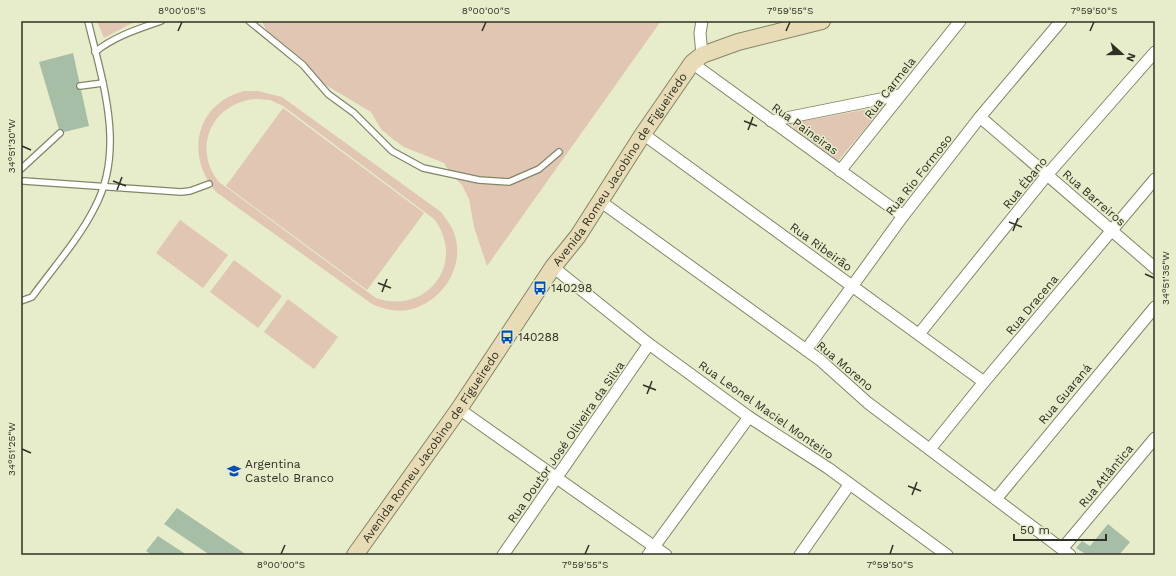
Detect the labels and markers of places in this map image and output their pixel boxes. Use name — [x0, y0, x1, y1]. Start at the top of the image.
bus stop icon: 140298 — [532, 280, 548, 296]
place label: 140298 — [551, 281, 592, 295]
bus stop icon: 140288 — [499, 329, 515, 345]
place label: 140288 — [518, 330, 559, 344]
place label: Argentina Castelo Branco — [245, 457, 334, 485]
school or university icon: Argentina Castelo Branco — [226, 463, 242, 479]

